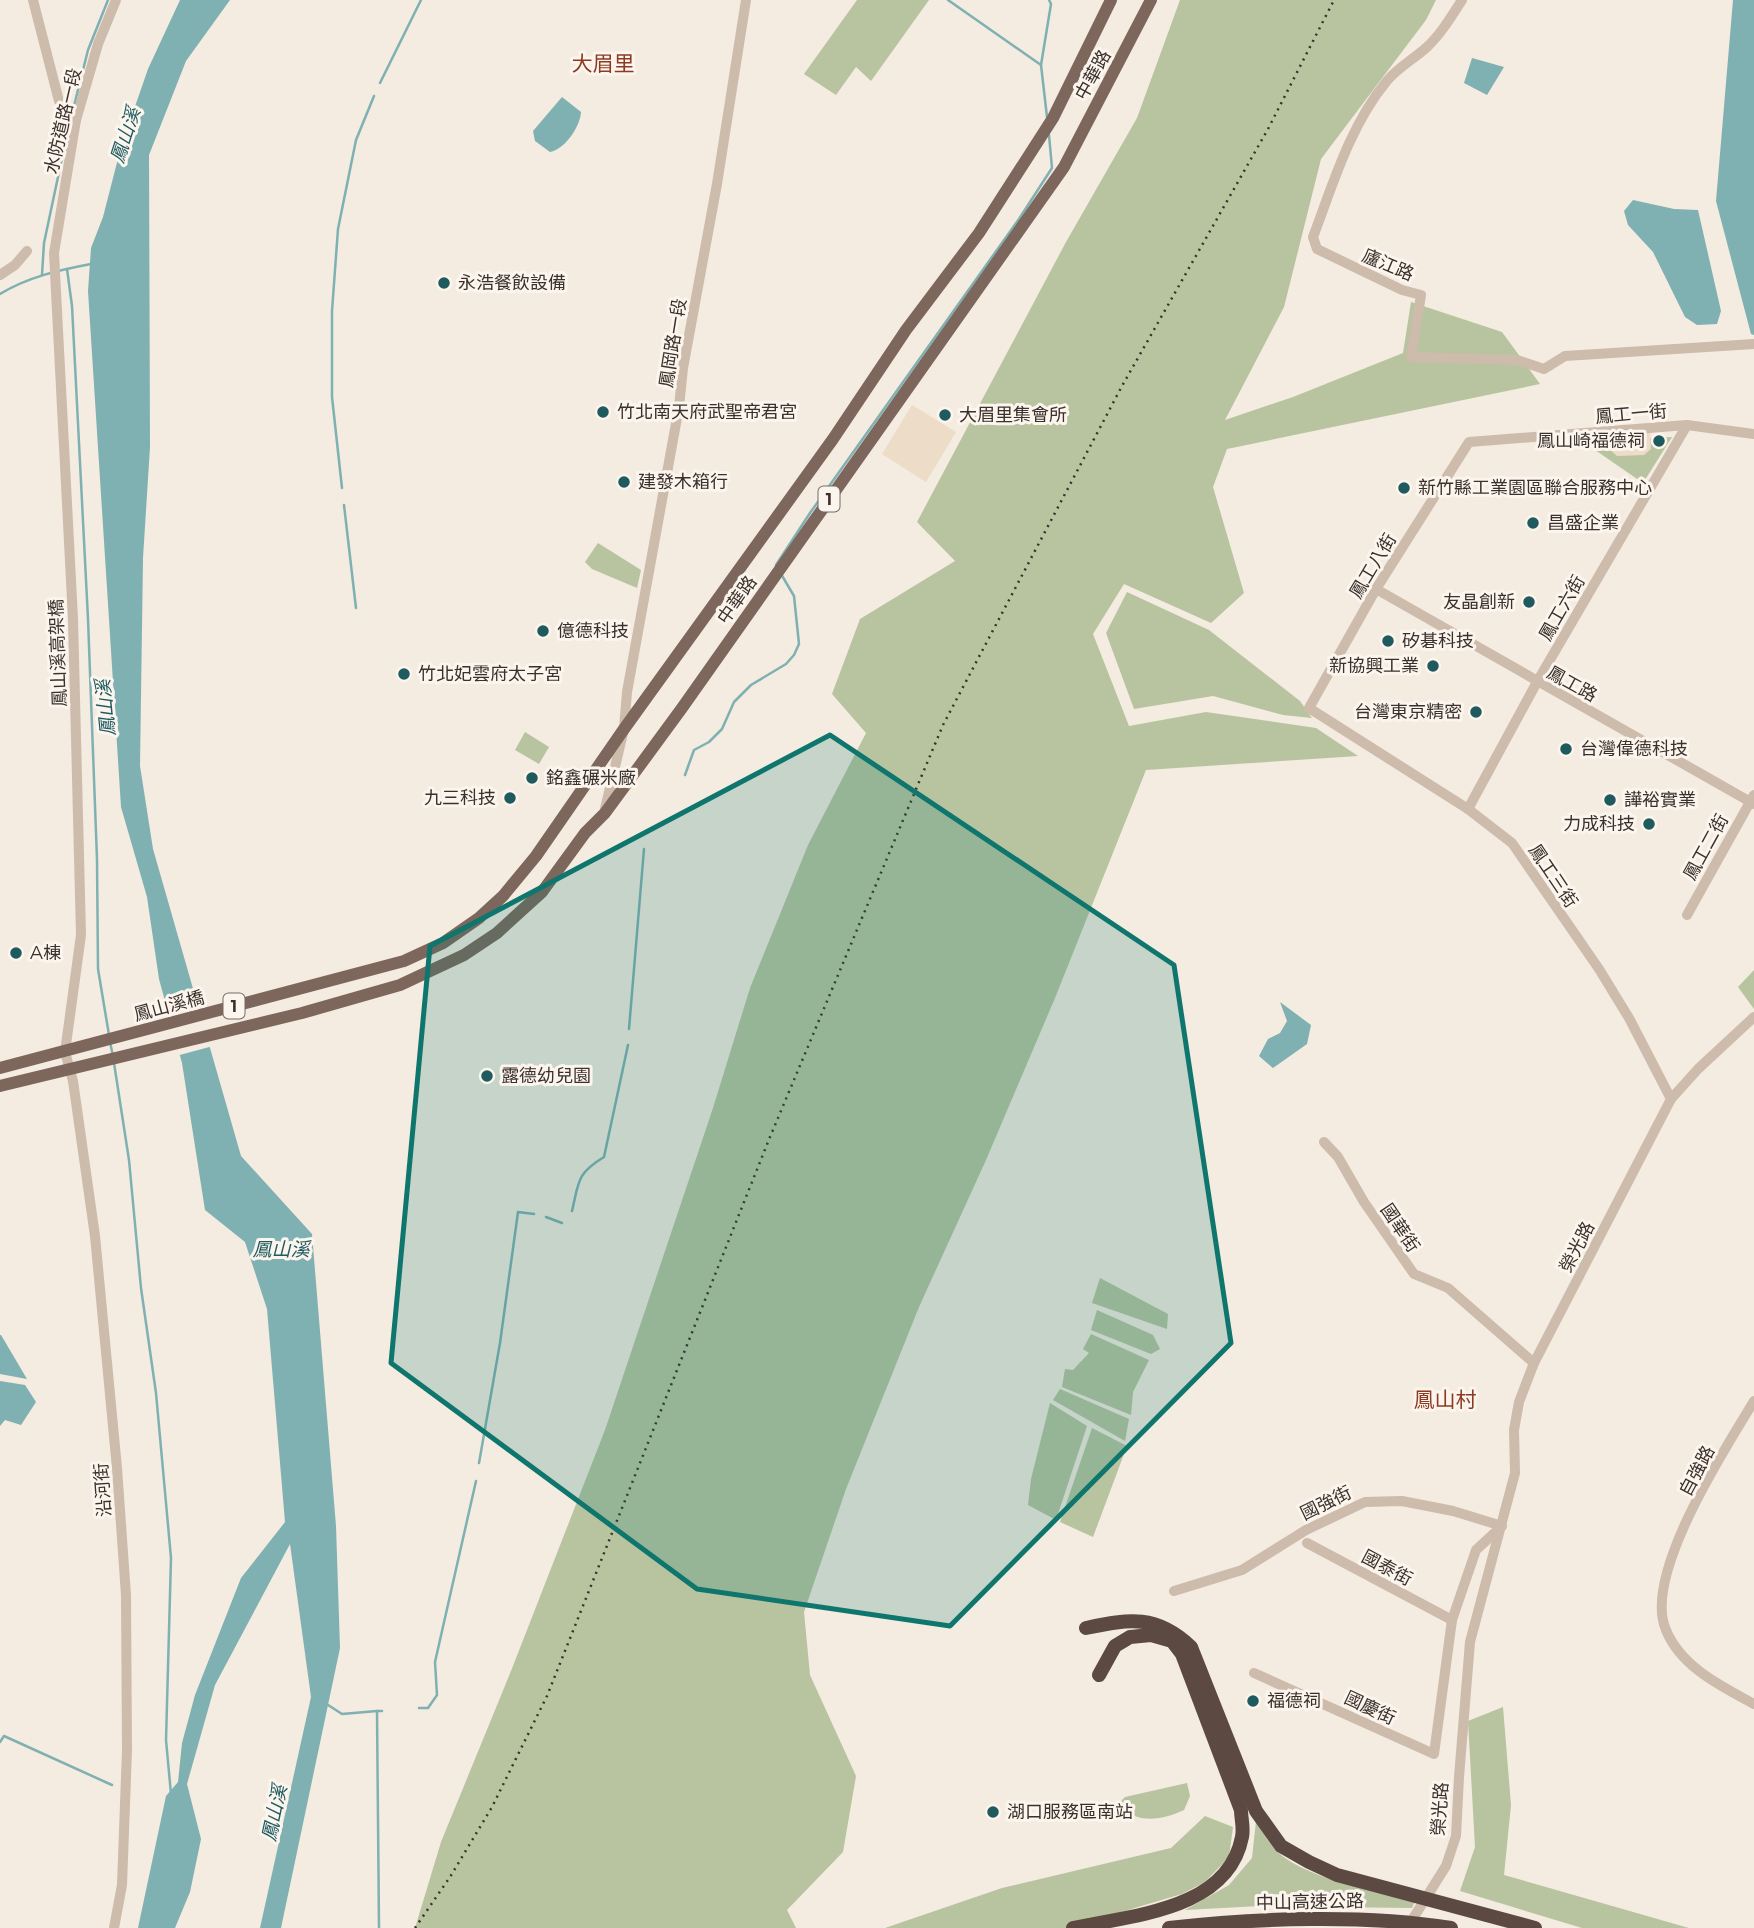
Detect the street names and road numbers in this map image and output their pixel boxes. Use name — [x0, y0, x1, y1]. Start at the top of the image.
street label: 中華路 — [1070, 46, 1116, 104]
street label: 水防道路一段 — [40, 66, 86, 176]
street label: 廬江路 — [1359, 244, 1417, 286]
street label: 鳳岡路一段 — [655, 297, 691, 389]
street label: 鳳工一街 — [1594, 400, 1668, 428]
road number: 1 — [818, 486, 840, 512]
street label: 鳳工八街 — [1345, 529, 1401, 603]
street label: 鳳工六街 — [1534, 571, 1590, 645]
street label: 中華路 — [713, 572, 761, 628]
street label: 鳳山溪高架橋 — [45, 599, 71, 707]
street label: 鳳工路 — [1543, 661, 1601, 707]
street label: 鳳工二街 — [1679, 810, 1733, 884]
street label: 鳳工三街 — [1524, 840, 1582, 912]
street label: 鳳山溪橋 — [131, 986, 207, 1026]
road number: 1 — [224, 994, 244, 1018]
street label: 國華街 — [1376, 1199, 1424, 1257]
street label: 榮光路 — [1555, 1218, 1599, 1276]
street label: 自強路 — [1675, 1442, 1719, 1500]
street label: 沿河街 — [90, 1462, 116, 1518]
street label: 國強街 — [1297, 1481, 1355, 1525]
street label: 國泰街 — [1358, 1546, 1416, 1590]
street label: 國慶街 — [1341, 1687, 1399, 1729]
street label: 榮光路 — [1427, 1781, 1453, 1837]
street label: 中山高速公路 — [1256, 1890, 1364, 1914]

